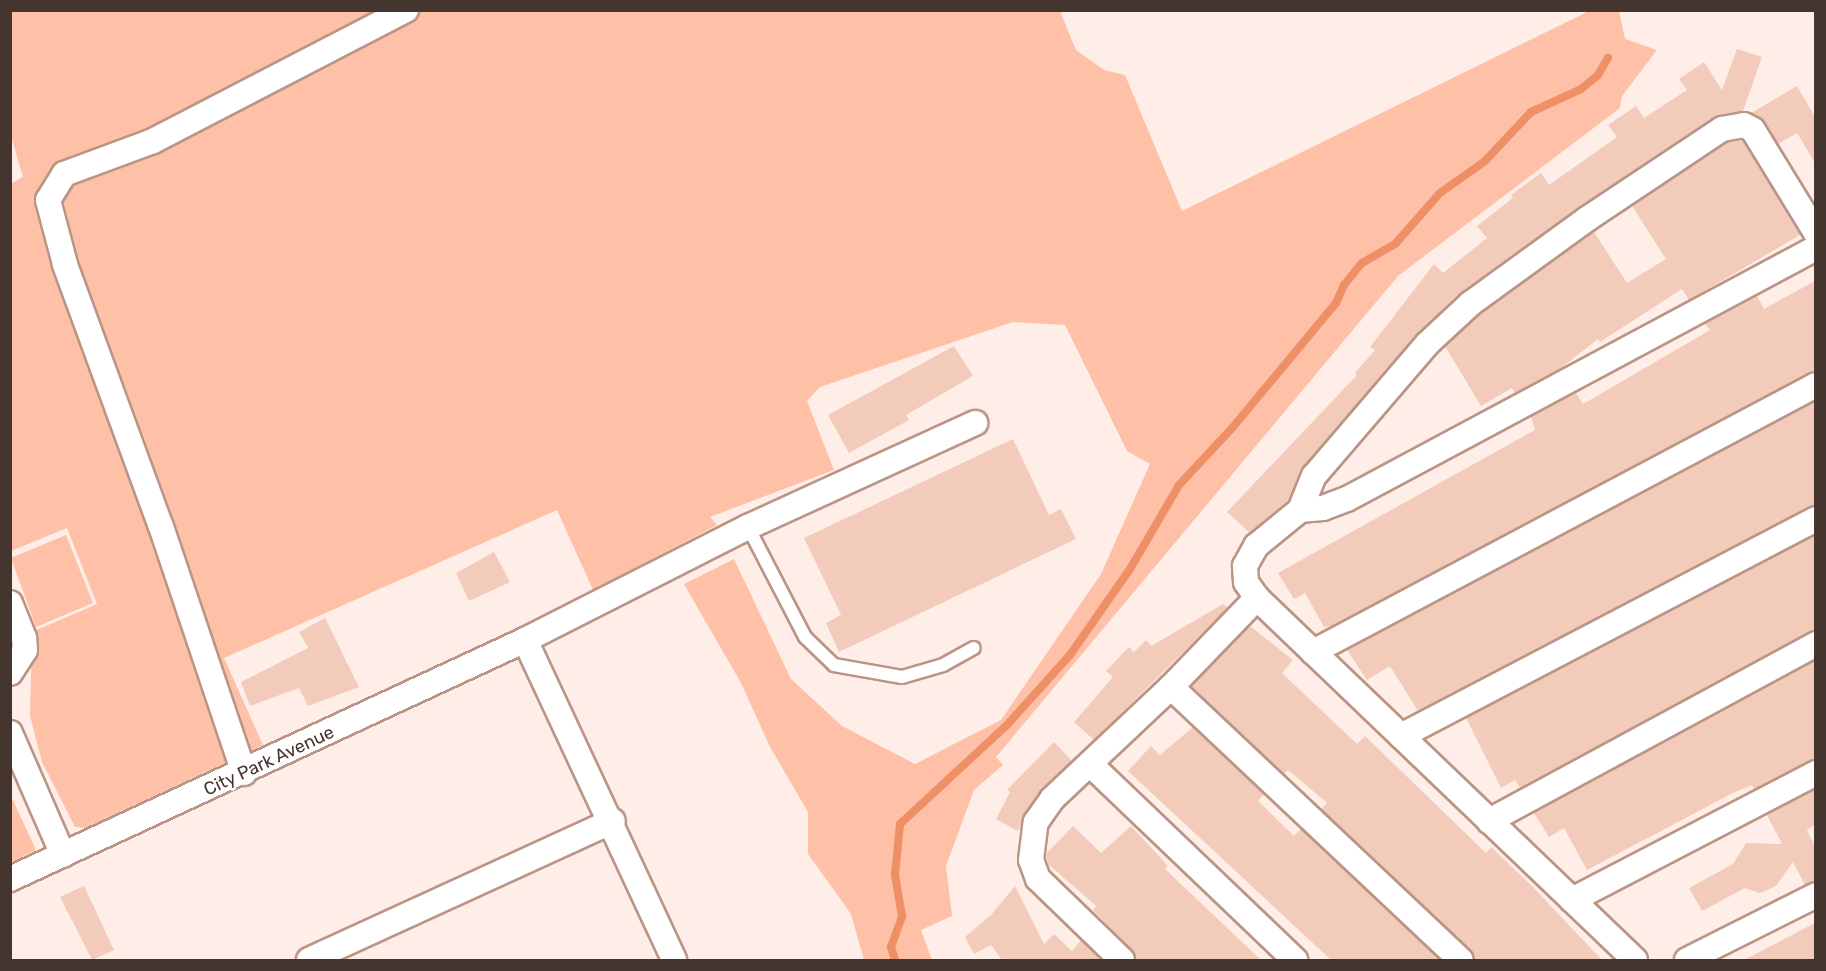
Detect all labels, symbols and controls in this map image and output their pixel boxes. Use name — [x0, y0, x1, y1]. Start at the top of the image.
street label: City Park Avenue — [200, 721, 338, 801]

